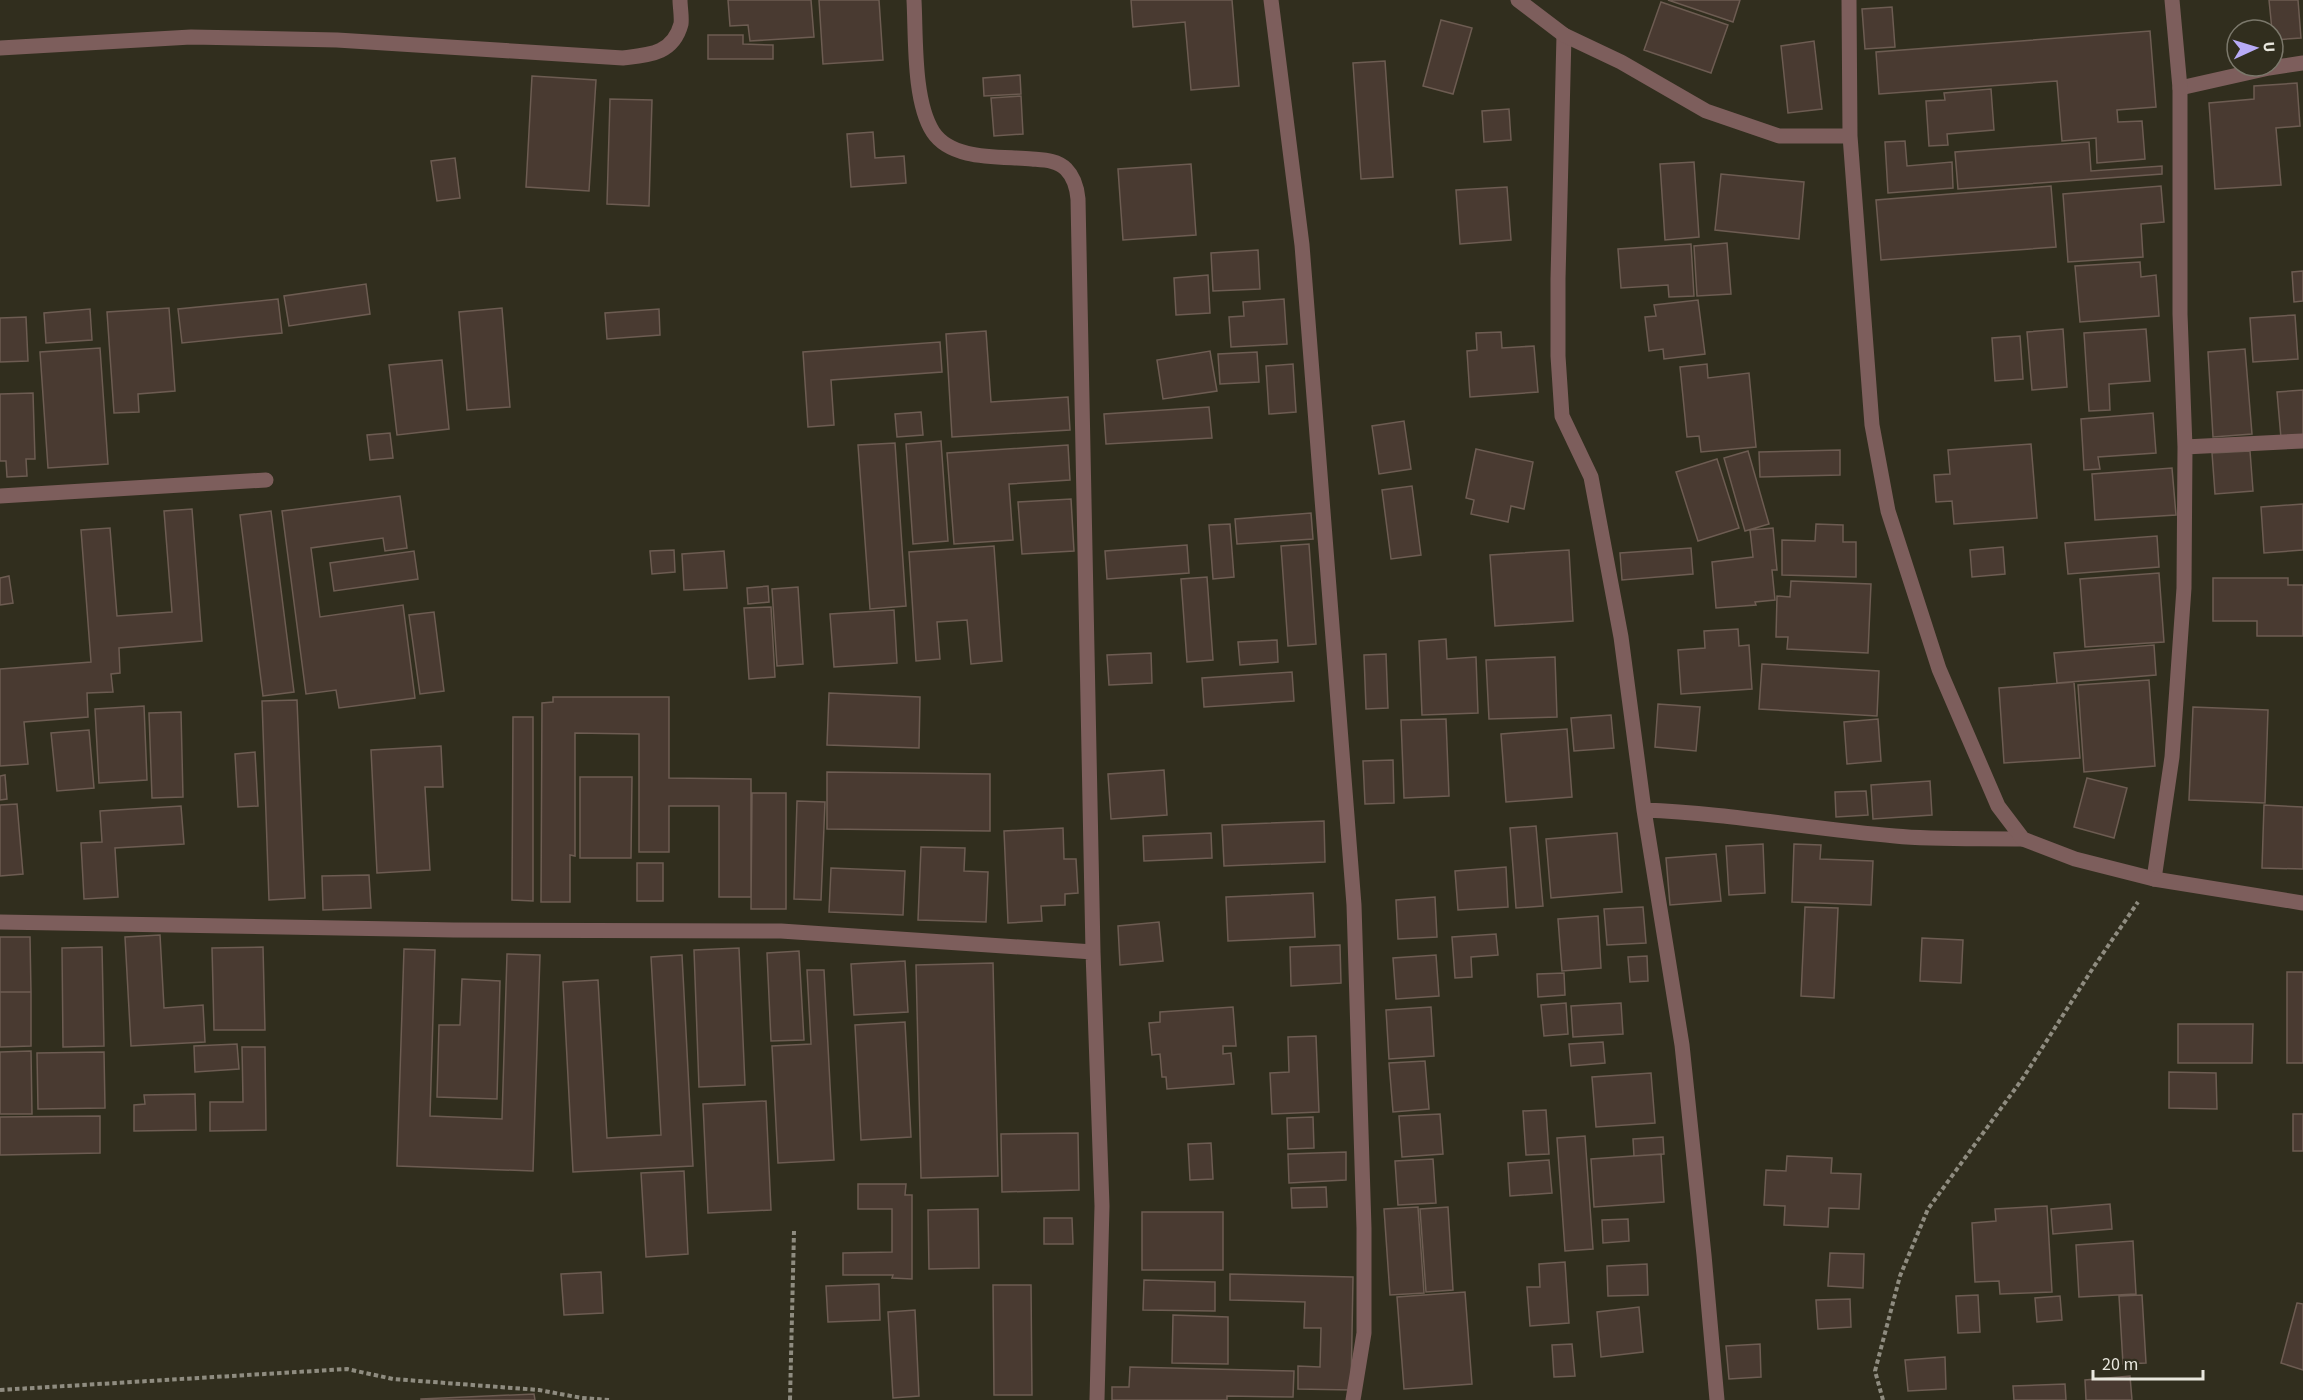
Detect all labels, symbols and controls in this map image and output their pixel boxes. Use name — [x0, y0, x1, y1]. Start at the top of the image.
north arrow — [2225, 18, 2285, 78]
text: U — [2258, 41, 2280, 53]
scale bar — [2093, 1343, 2202, 1381]
text: 20 m — [2102, 1352, 2138, 1377]

